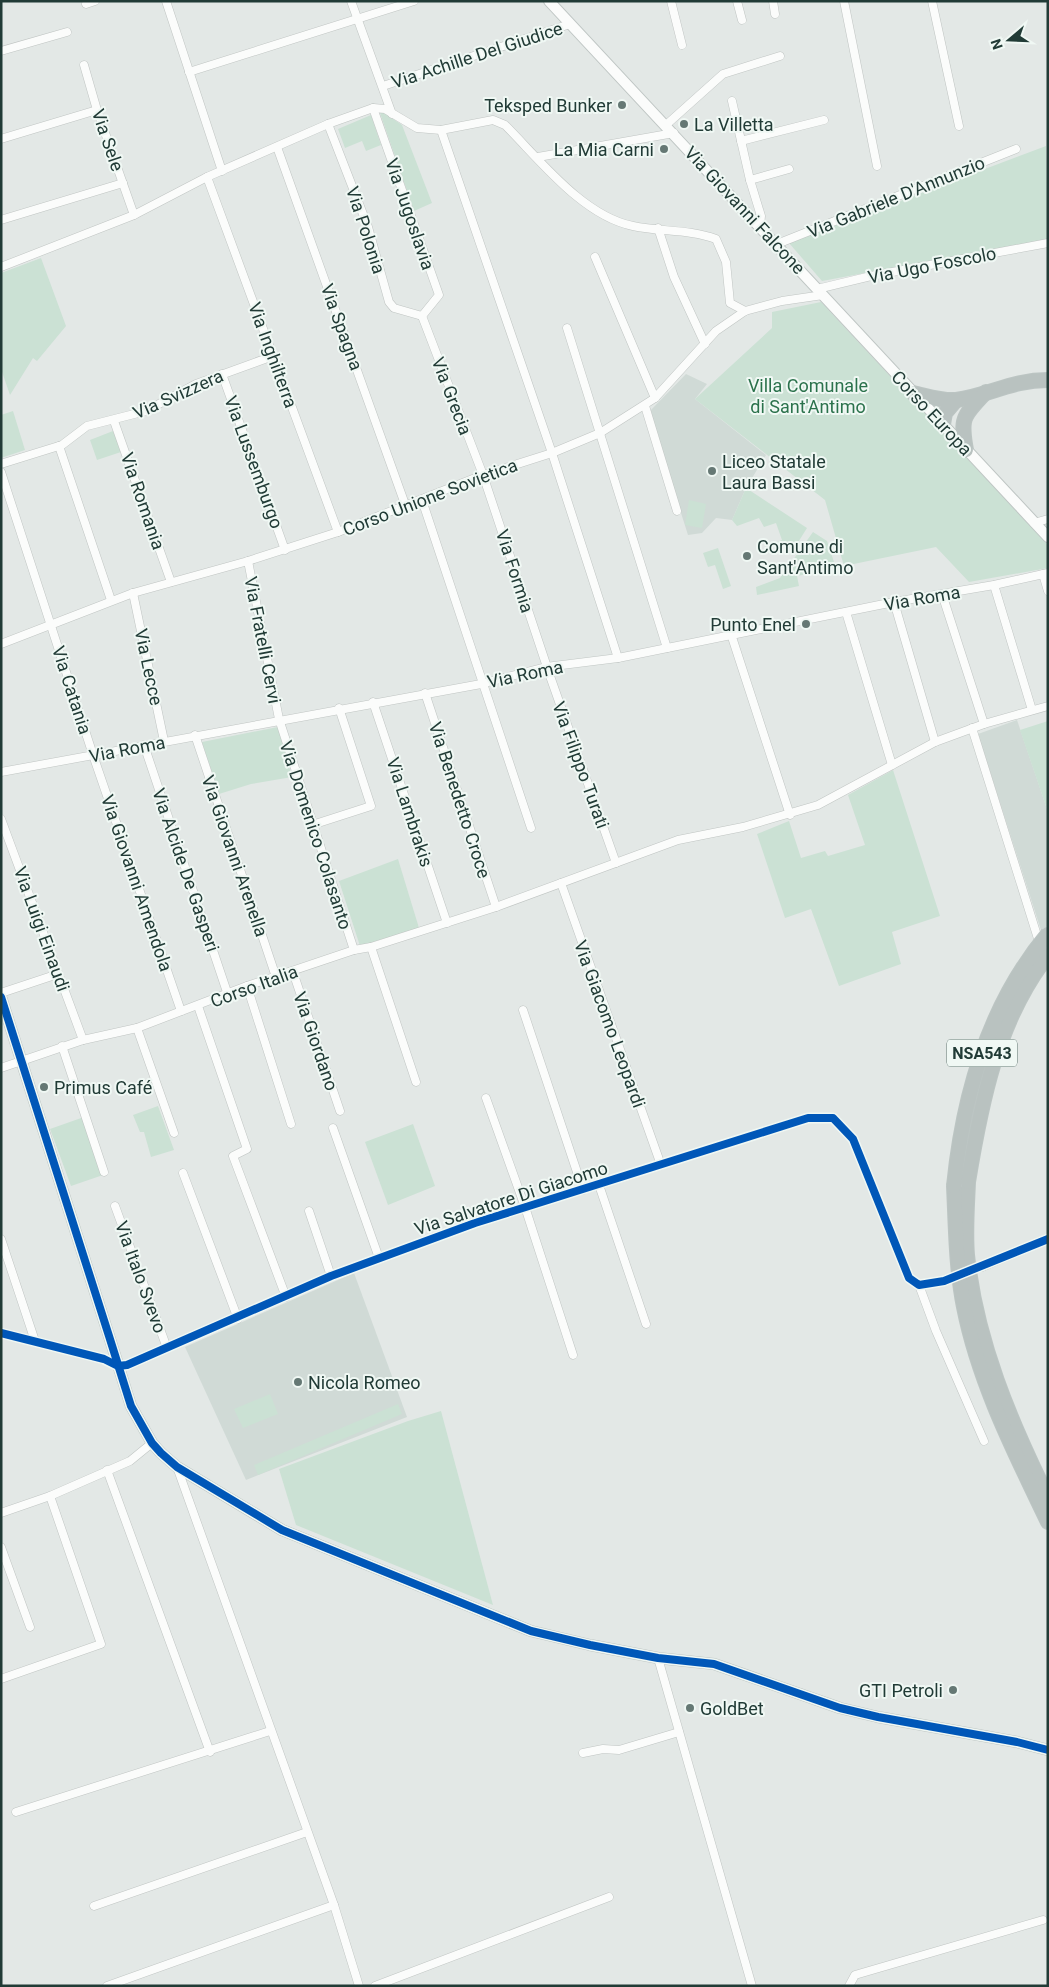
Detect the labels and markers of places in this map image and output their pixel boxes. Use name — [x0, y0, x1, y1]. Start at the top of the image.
place label: Teksped Bunker — [484, 95, 612, 116]
marker: Teksped Bunker — [616, 99, 628, 111]
place label: La Villetta — [694, 114, 774, 135]
marker: La Villetta — [678, 118, 690, 130]
place label: La Mia Carni — [554, 139, 654, 160]
marker: La Mia Carni — [658, 143, 670, 155]
place label: Liceo Statale Laura Bassi — [722, 451, 826, 493]
marker: Liceo Statale Laura Bassi — [706, 465, 718, 477]
place label: Comune di Sant'Antimo — [757, 536, 853, 578]
marker: Comune di Sant'Antimo — [741, 550, 753, 562]
place label: Punto Enel — [710, 614, 796, 635]
marker: Punto Enel — [800, 618, 812, 630]
place label: Primus Café — [54, 1077, 152, 1098]
marker: Primus Café — [38, 1081, 50, 1093]
place label: Nicola Romeo — [308, 1372, 421, 1393]
marker: Nicola Romeo — [292, 1376, 304, 1388]
place label: GTI Petroli — [859, 1680, 943, 1701]
marker: GTI Petroli — [947, 1684, 959, 1696]
place label: GoldBet — [700, 1698, 764, 1719]
marker: GoldBet — [684, 1702, 696, 1714]

